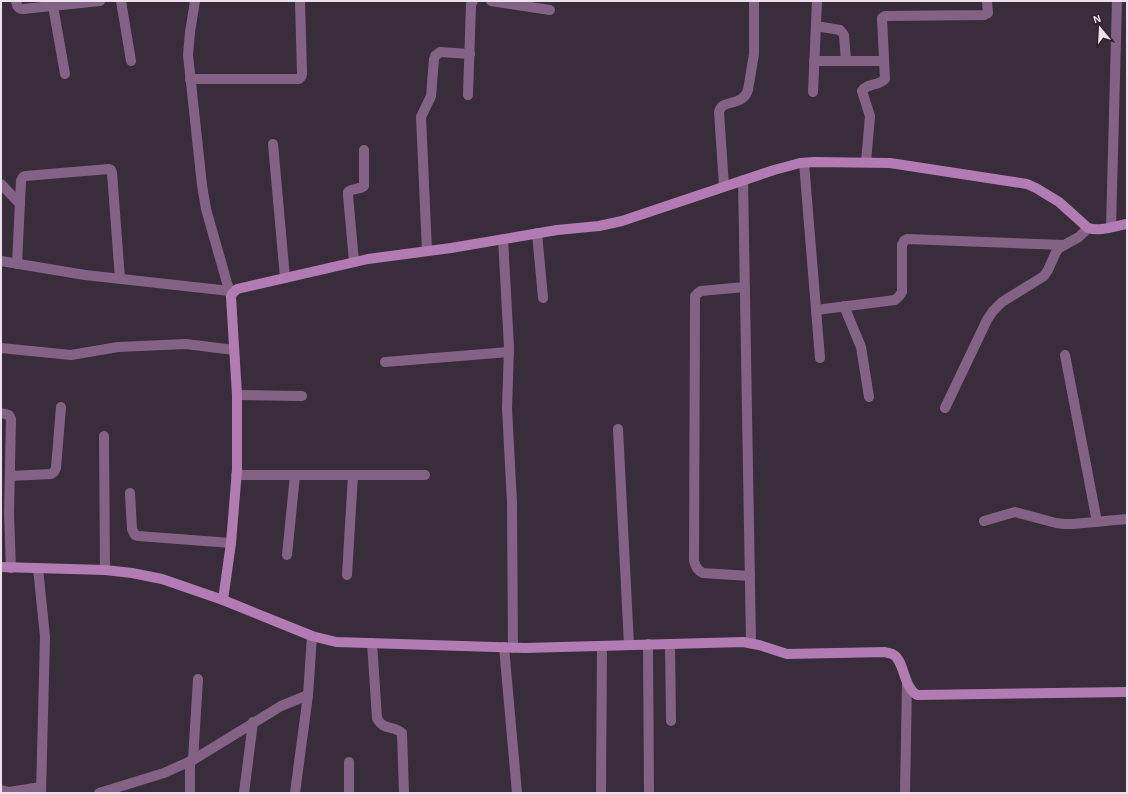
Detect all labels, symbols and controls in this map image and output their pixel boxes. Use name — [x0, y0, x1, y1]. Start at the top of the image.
north arrow — [1080, 8, 1120, 48]
text: N — [1092, 13, 1102, 25]

